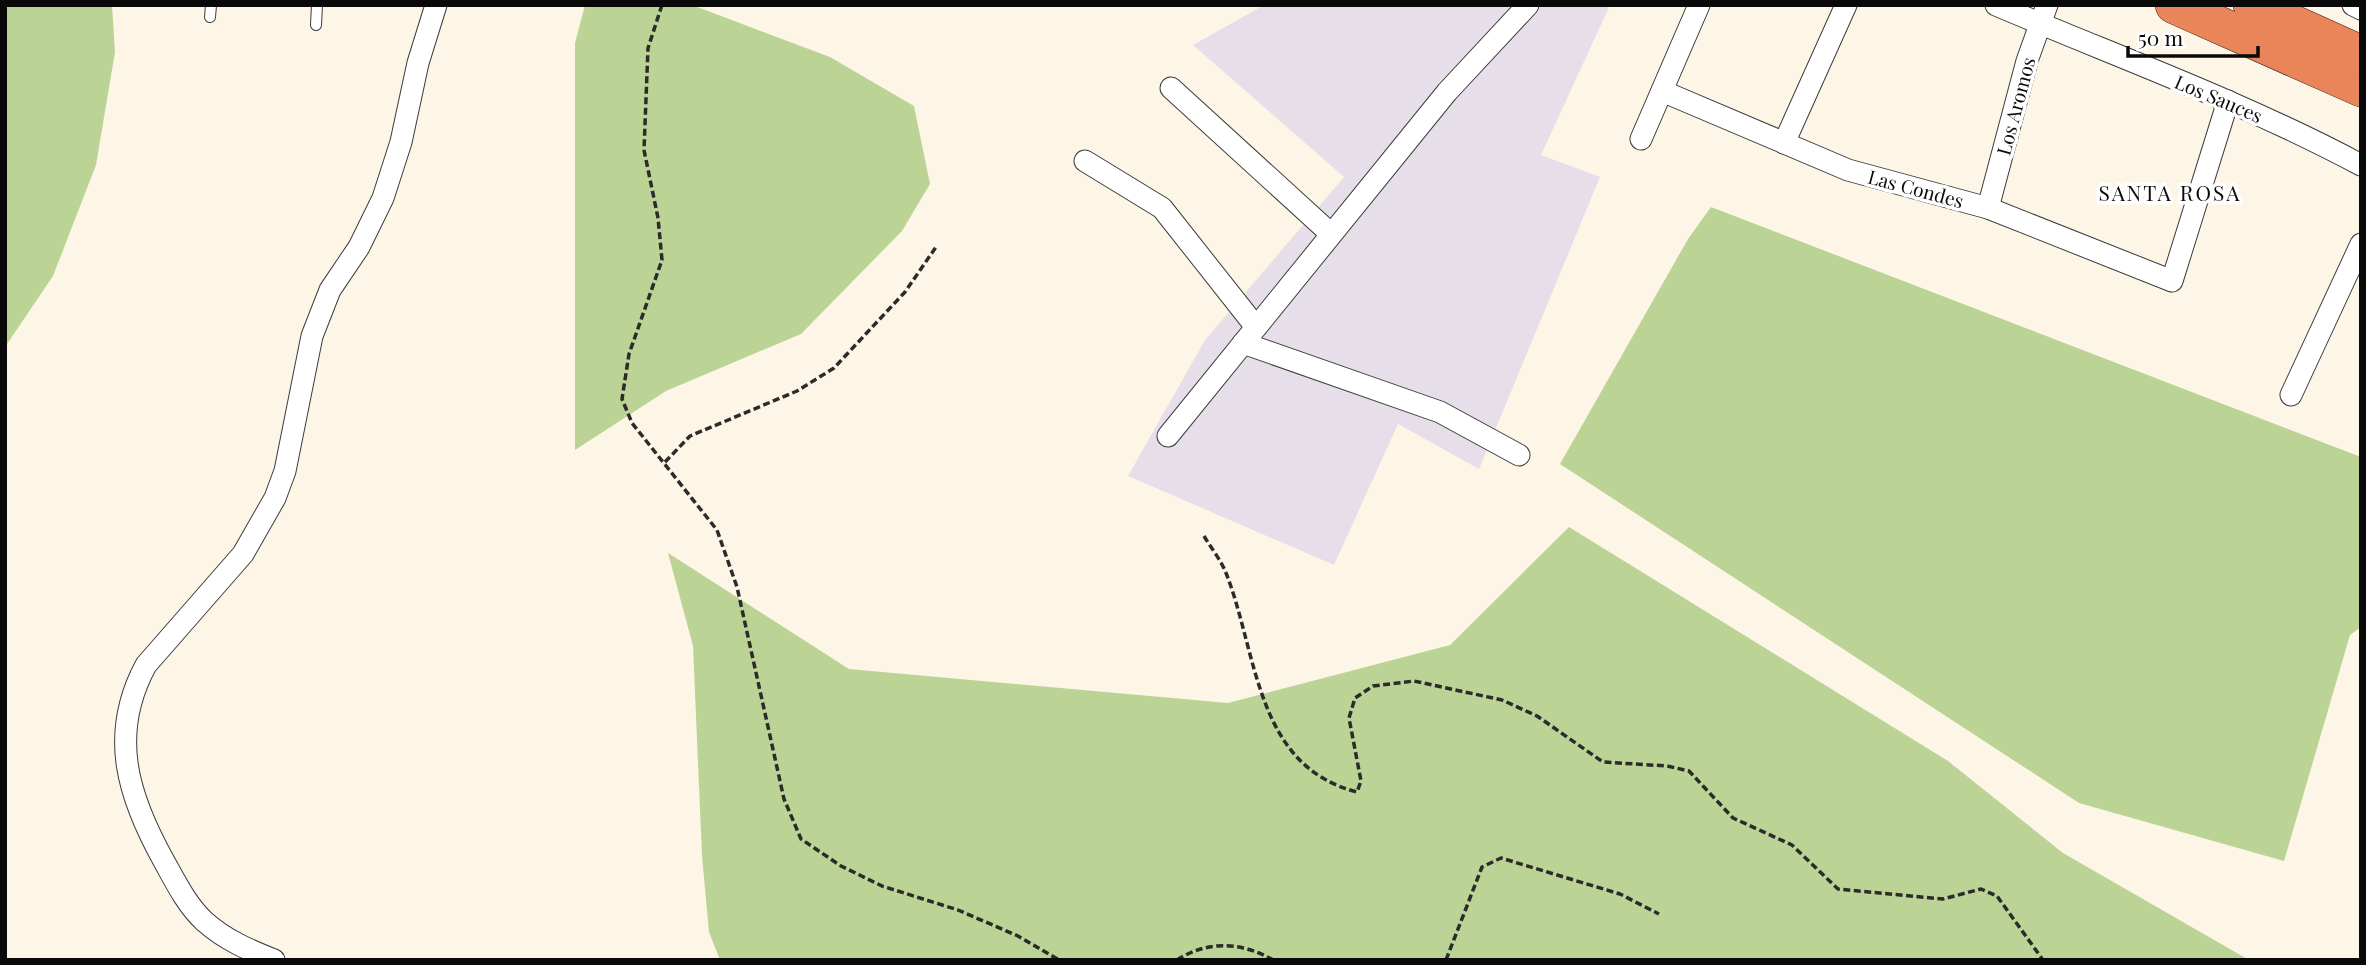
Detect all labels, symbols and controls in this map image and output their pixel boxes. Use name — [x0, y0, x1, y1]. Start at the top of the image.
scale bar — [2128, 14, 2258, 58]
text: 50 m — [2138, 23, 2184, 51]
street label: Los Aromos — [1989, 54, 2041, 158]
street label: Los Sauces — [2171, 68, 2267, 128]
street label: Las Condes — [1865, 163, 1967, 213]
district label: SANTA ROSA — [2098, 178, 2242, 206]

